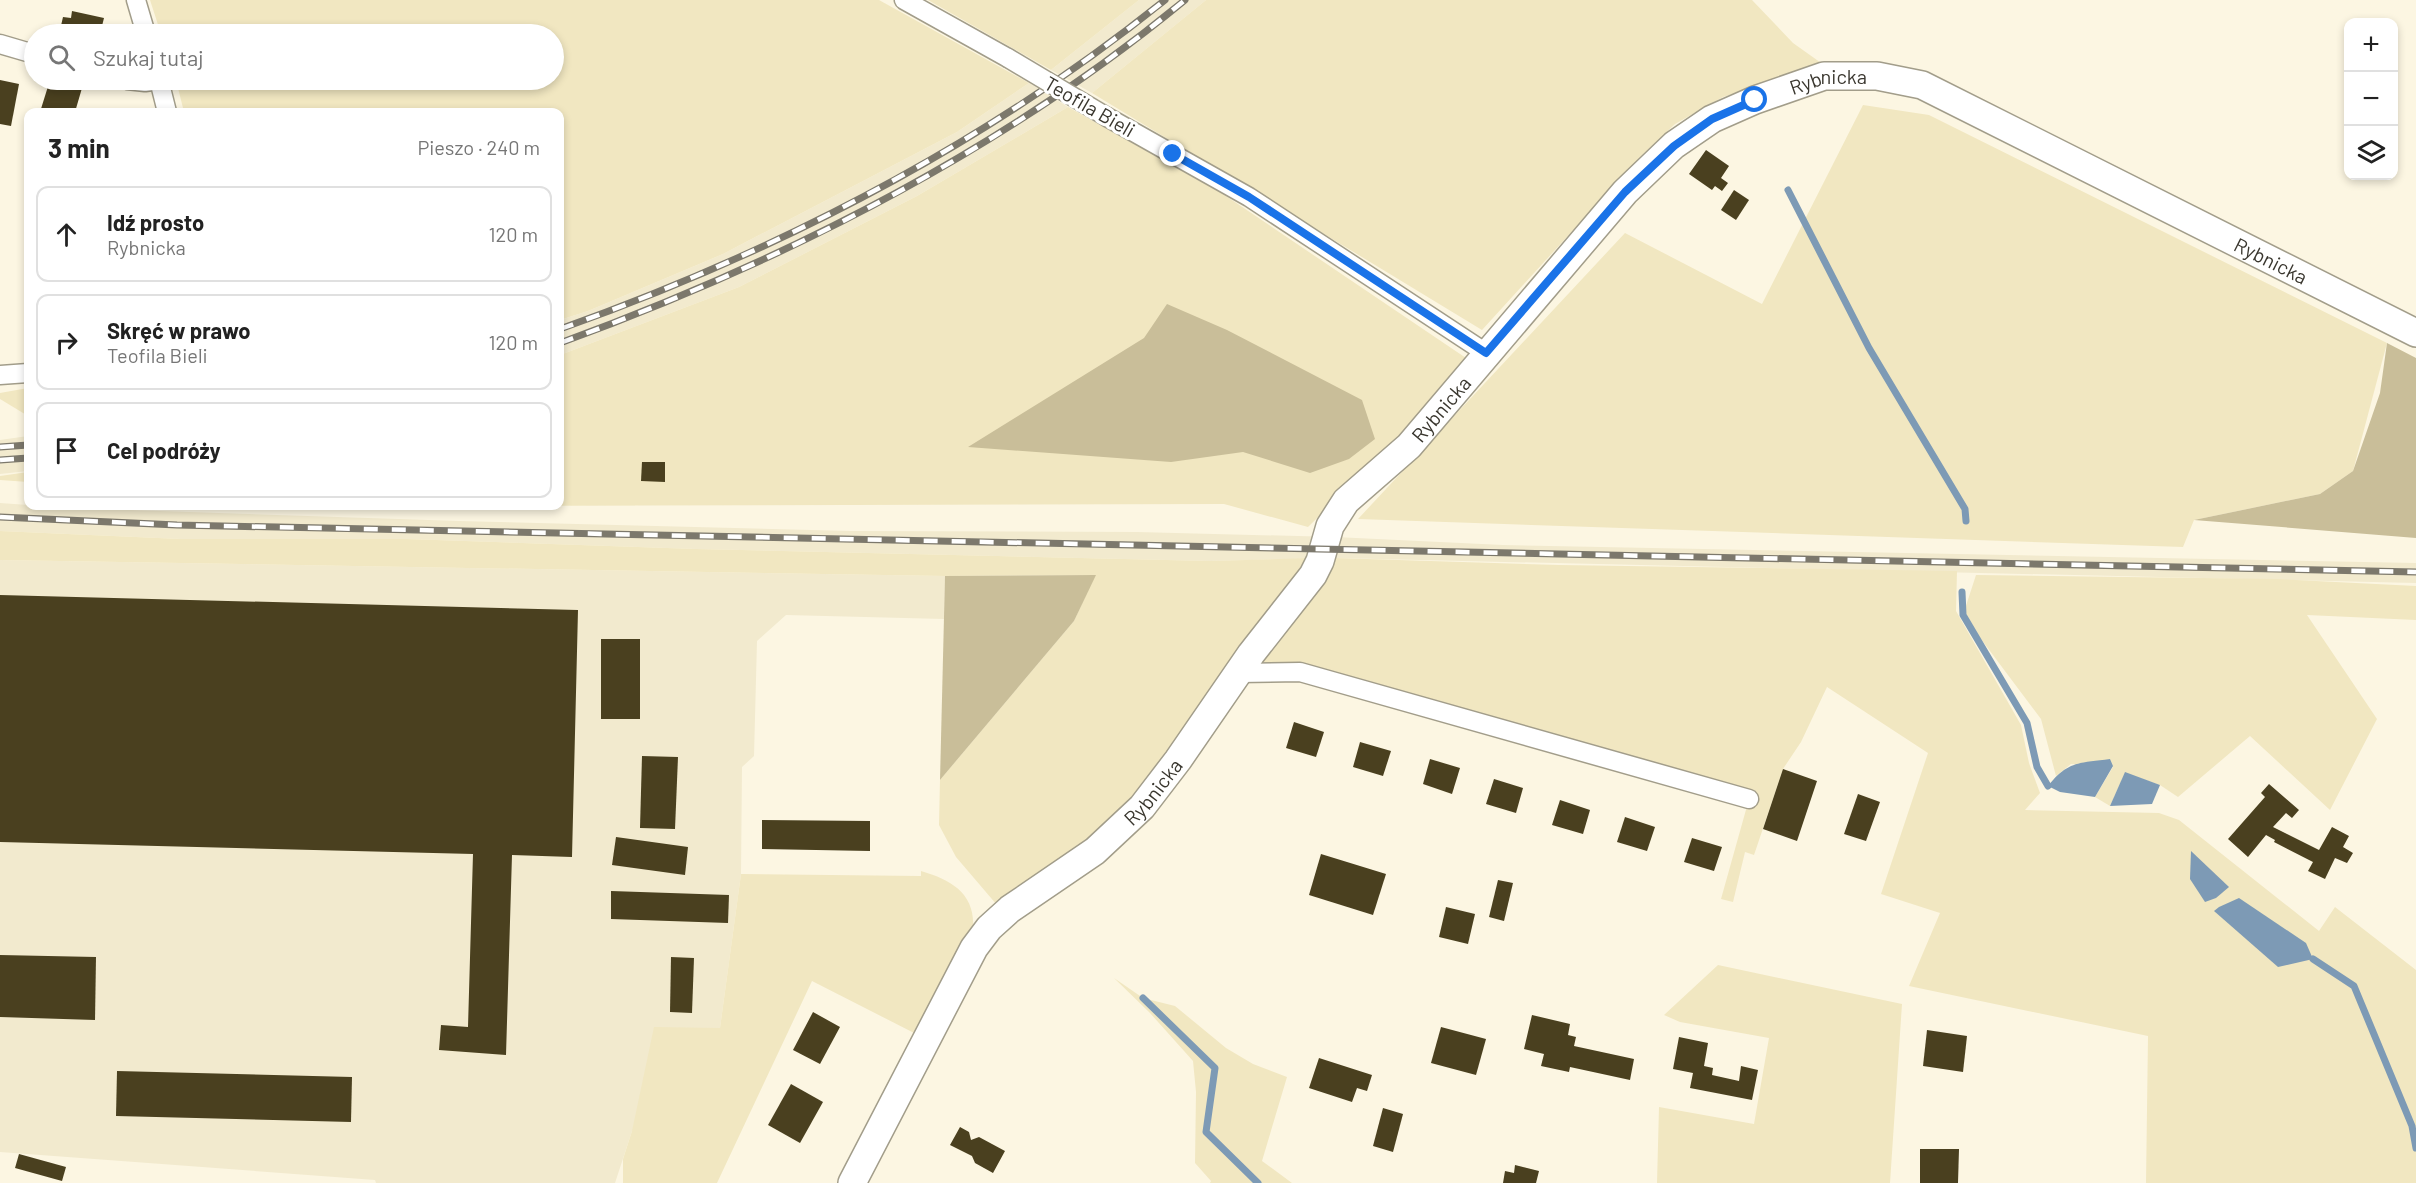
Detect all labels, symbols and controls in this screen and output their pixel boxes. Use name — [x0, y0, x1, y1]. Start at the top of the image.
map controls — [2344, 18, 2398, 180]
button: + — [2344, 18, 2398, 72]
search box — [24, 24, 564, 90]
icon: search — [45, 41, 78, 74]
text: Szukaj tutaj — [93, 44, 204, 70]
street label: Rybnicka — [1786, 64, 1867, 99]
street label: Teofila Bieli — [1040, 70, 1140, 142]
button: − — [2344, 72, 2398, 126]
route start — [1741, 86, 1767, 112]
button: layers — [2344, 126, 2398, 180]
text: 3 min — [48, 132, 110, 163]
text: Pieszo · 240 m — [417, 135, 540, 159]
route end — [1159, 140, 1185, 166]
text: Idź prosto — [107, 209, 204, 235]
icon: ahead — [50, 218, 83, 251]
text: 120 m — [488, 222, 538, 246]
street label: Rybnicka — [2230, 232, 2312, 289]
text: Rybnicka — [107, 235, 186, 259]
text: Skręć w prawo — [107, 317, 251, 343]
icon: right — [50, 326, 83, 359]
text: 120 m — [488, 330, 538, 354]
text: Teofila Bieli — [107, 343, 208, 367]
street label: Rybnicka — [1406, 371, 1475, 447]
icon: arrive — [50, 434, 83, 467]
text: Cel podróży — [107, 437, 221, 463]
street label: Rybnicka — [1119, 754, 1187, 830]

